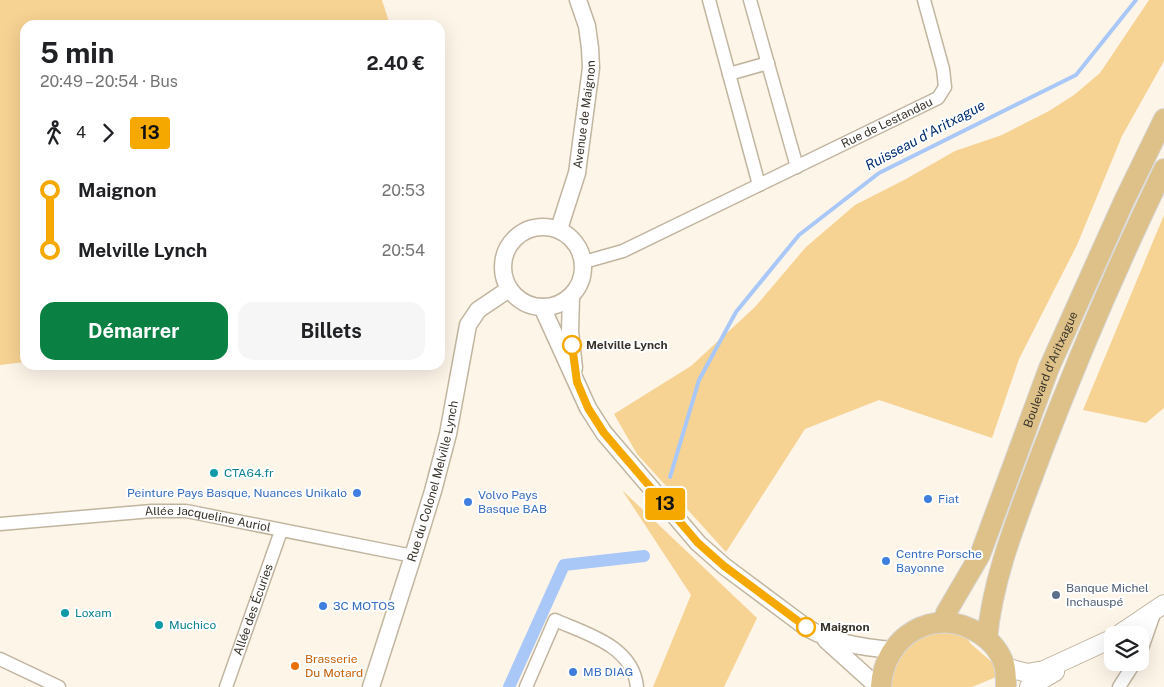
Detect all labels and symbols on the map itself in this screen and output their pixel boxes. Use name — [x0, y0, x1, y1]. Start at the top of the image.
street label: Avenue de Maignon — [571, 60, 598, 169]
street label: Rue de Lestandau — [839, 95, 935, 151]
water label: Ruisseau d'Aritxague — [862, 96, 988, 173]
street label: Boulevard d'Aritxague — [1021, 309, 1081, 429]
marker: Melville Lynch — [562, 335, 582, 355]
place label: Melville Lynch — [586, 338, 668, 352]
street label: Rue du Colonel Melville Lynch — [405, 399, 461, 564]
place label: CTA64.fr — [224, 466, 274, 480]
marker: CTA64.fr — [208, 467, 220, 479]
place label: Peinture Pays Basque, Nuances Unikalo — [127, 486, 347, 500]
marker: Peinture Pays Basque, Nuances Unikalo — [351, 487, 363, 499]
place label: Volvo Pays Basque BAB — [478, 488, 547, 516]
line badge: 13 — [642, 488, 688, 520]
place label: Fiat — [938, 492, 959, 506]
marker: Fiat — [922, 493, 934, 505]
marker: Volvo Pays Basque BAB — [462, 496, 474, 508]
street label: Allée Jacqueline Auriol — [144, 504, 272, 535]
place label: Centre Porsche Bayonne — [896, 547, 982, 575]
marker: Centre Porsche Bayonne — [880, 555, 892, 567]
street label: Allée des Écuries — [231, 562, 276, 657]
place label: Banque Michel Inchauspé — [1066, 581, 1149, 609]
marker: Banque Michel Inchauspé — [1050, 589, 1062, 601]
place label: 3C MOTOS — [333, 599, 395, 613]
marker: 3C MOTOS — [317, 600, 329, 612]
place label: Loxam — [75, 606, 112, 620]
marker: Loxam — [59, 607, 71, 619]
marker: Maignon — [796, 617, 816, 637]
place label: Muchico — [169, 618, 216, 632]
marker: Muchico — [153, 619, 165, 631]
place label: Maignon — [820, 620, 870, 634]
place label: Brasserie Du Motard — [305, 652, 363, 680]
marker: Brasserie Du Motard — [289, 660, 301, 672]
place label: MB DIAG — [583, 665, 633, 679]
marker: MB DIAG — [567, 666, 579, 678]

